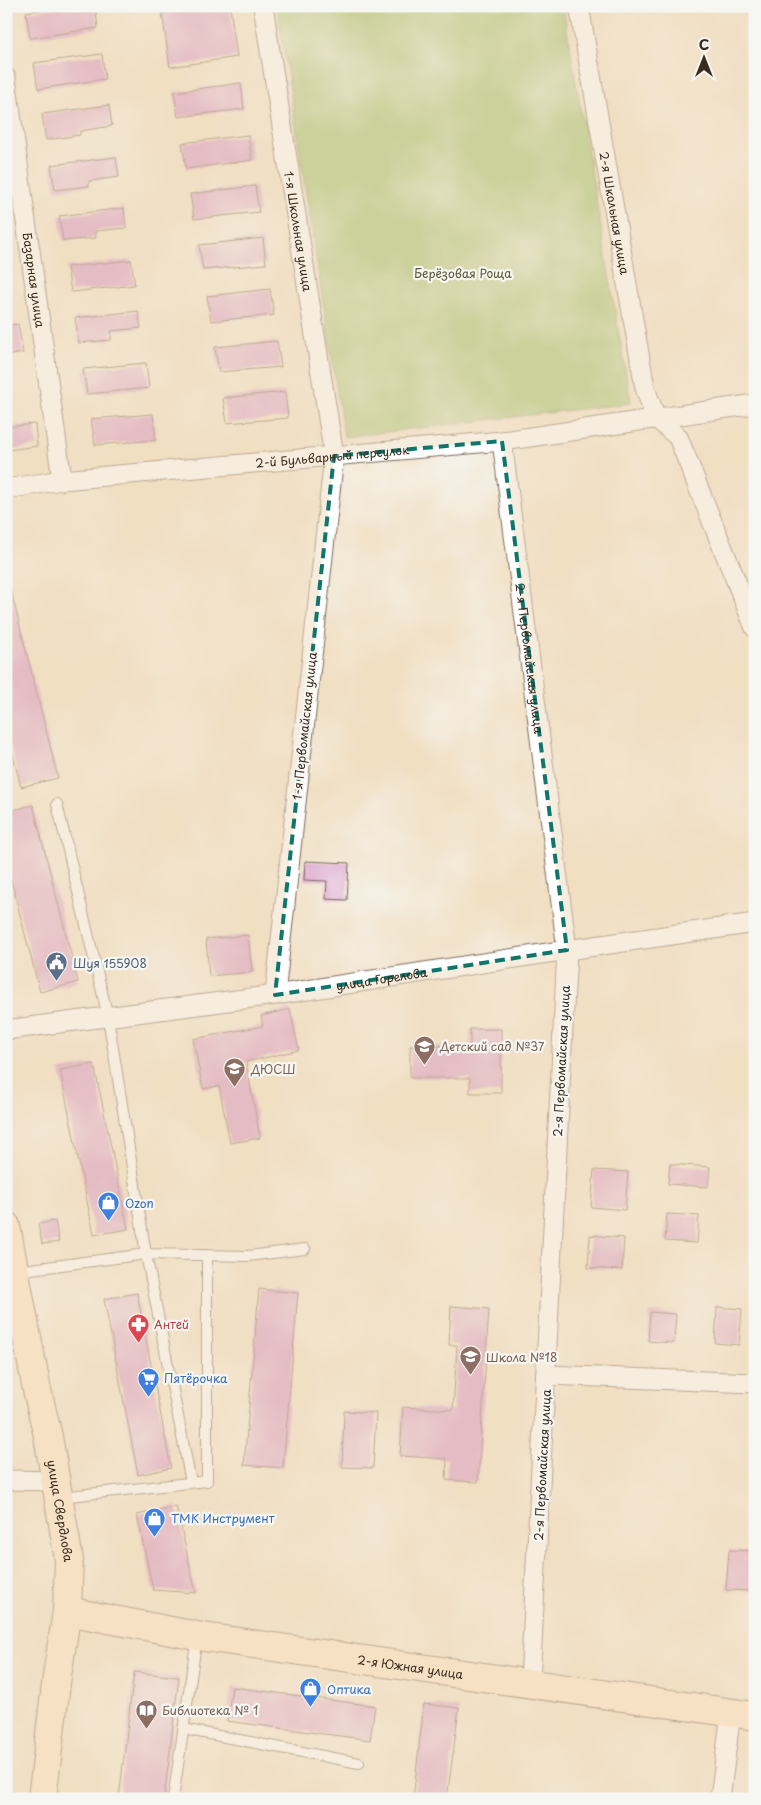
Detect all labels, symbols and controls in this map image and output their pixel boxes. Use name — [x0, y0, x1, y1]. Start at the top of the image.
north arrow — [678, 32, 728, 82]
text: С — [699, 34, 709, 55]
street label: 2-я Школьная улица — [595, 150, 634, 276]
street label: 1-я Школьная улица — [280, 170, 317, 293]
street label: Базарная улица — [19, 231, 50, 329]
park label: Берёзовая Роща — [414, 264, 512, 282]
street label: 2-й Бульварный переулок — [255, 440, 411, 472]
street label: 2-я Первомайская улица — [511, 582, 548, 735]
street label: 1-я Первомайская улица — [287, 651, 321, 801]
public building icon: Шуя 155908 — [45, 951, 69, 982]
place label: Шуя 155908 — [73, 954, 147, 972]
street label: улица Горелова — [335, 963, 429, 995]
street label: 2-я Первомайская улица — [548, 984, 574, 1137]
school or university icon: Детский сад №37 — [412, 1034, 436, 1065]
place label: Детский сад №37 — [439, 1037, 545, 1055]
school or university icon: ДЮСШ — [223, 1057, 247, 1088]
place label: ДЮСШ — [250, 1060, 296, 1078]
shop icon: Ozon — [97, 1191, 121, 1222]
place label: Ozon — [125, 1194, 154, 1212]
pharmacy icon: Антей — [126, 1312, 150, 1343]
place label: Антей — [154, 1315, 189, 1333]
school or university icon: Школа №18 — [458, 1345, 482, 1376]
place label: Школа №18 — [486, 1348, 557, 1366]
supermarket icon: Пятёрочка — [136, 1366, 160, 1397]
place label: Пятёрочка — [164, 1369, 228, 1387]
street label: 2-я Первомайская улица — [529, 1388, 555, 1541]
street label: улица Свердлова — [43, 1458, 78, 1564]
shop icon: ТМК Инструмент — [143, 1506, 167, 1537]
place label: ТМК Инструмент — [171, 1509, 275, 1527]
street label: 2-я Южная улица — [356, 1650, 465, 1683]
shop icon: Оптика — [299, 1677, 323, 1708]
place label: Оптика — [327, 1680, 371, 1698]
library icon: Библиотека № 1 — [134, 1698, 158, 1729]
place label: Библиотека № 1 — [162, 1701, 258, 1719]

